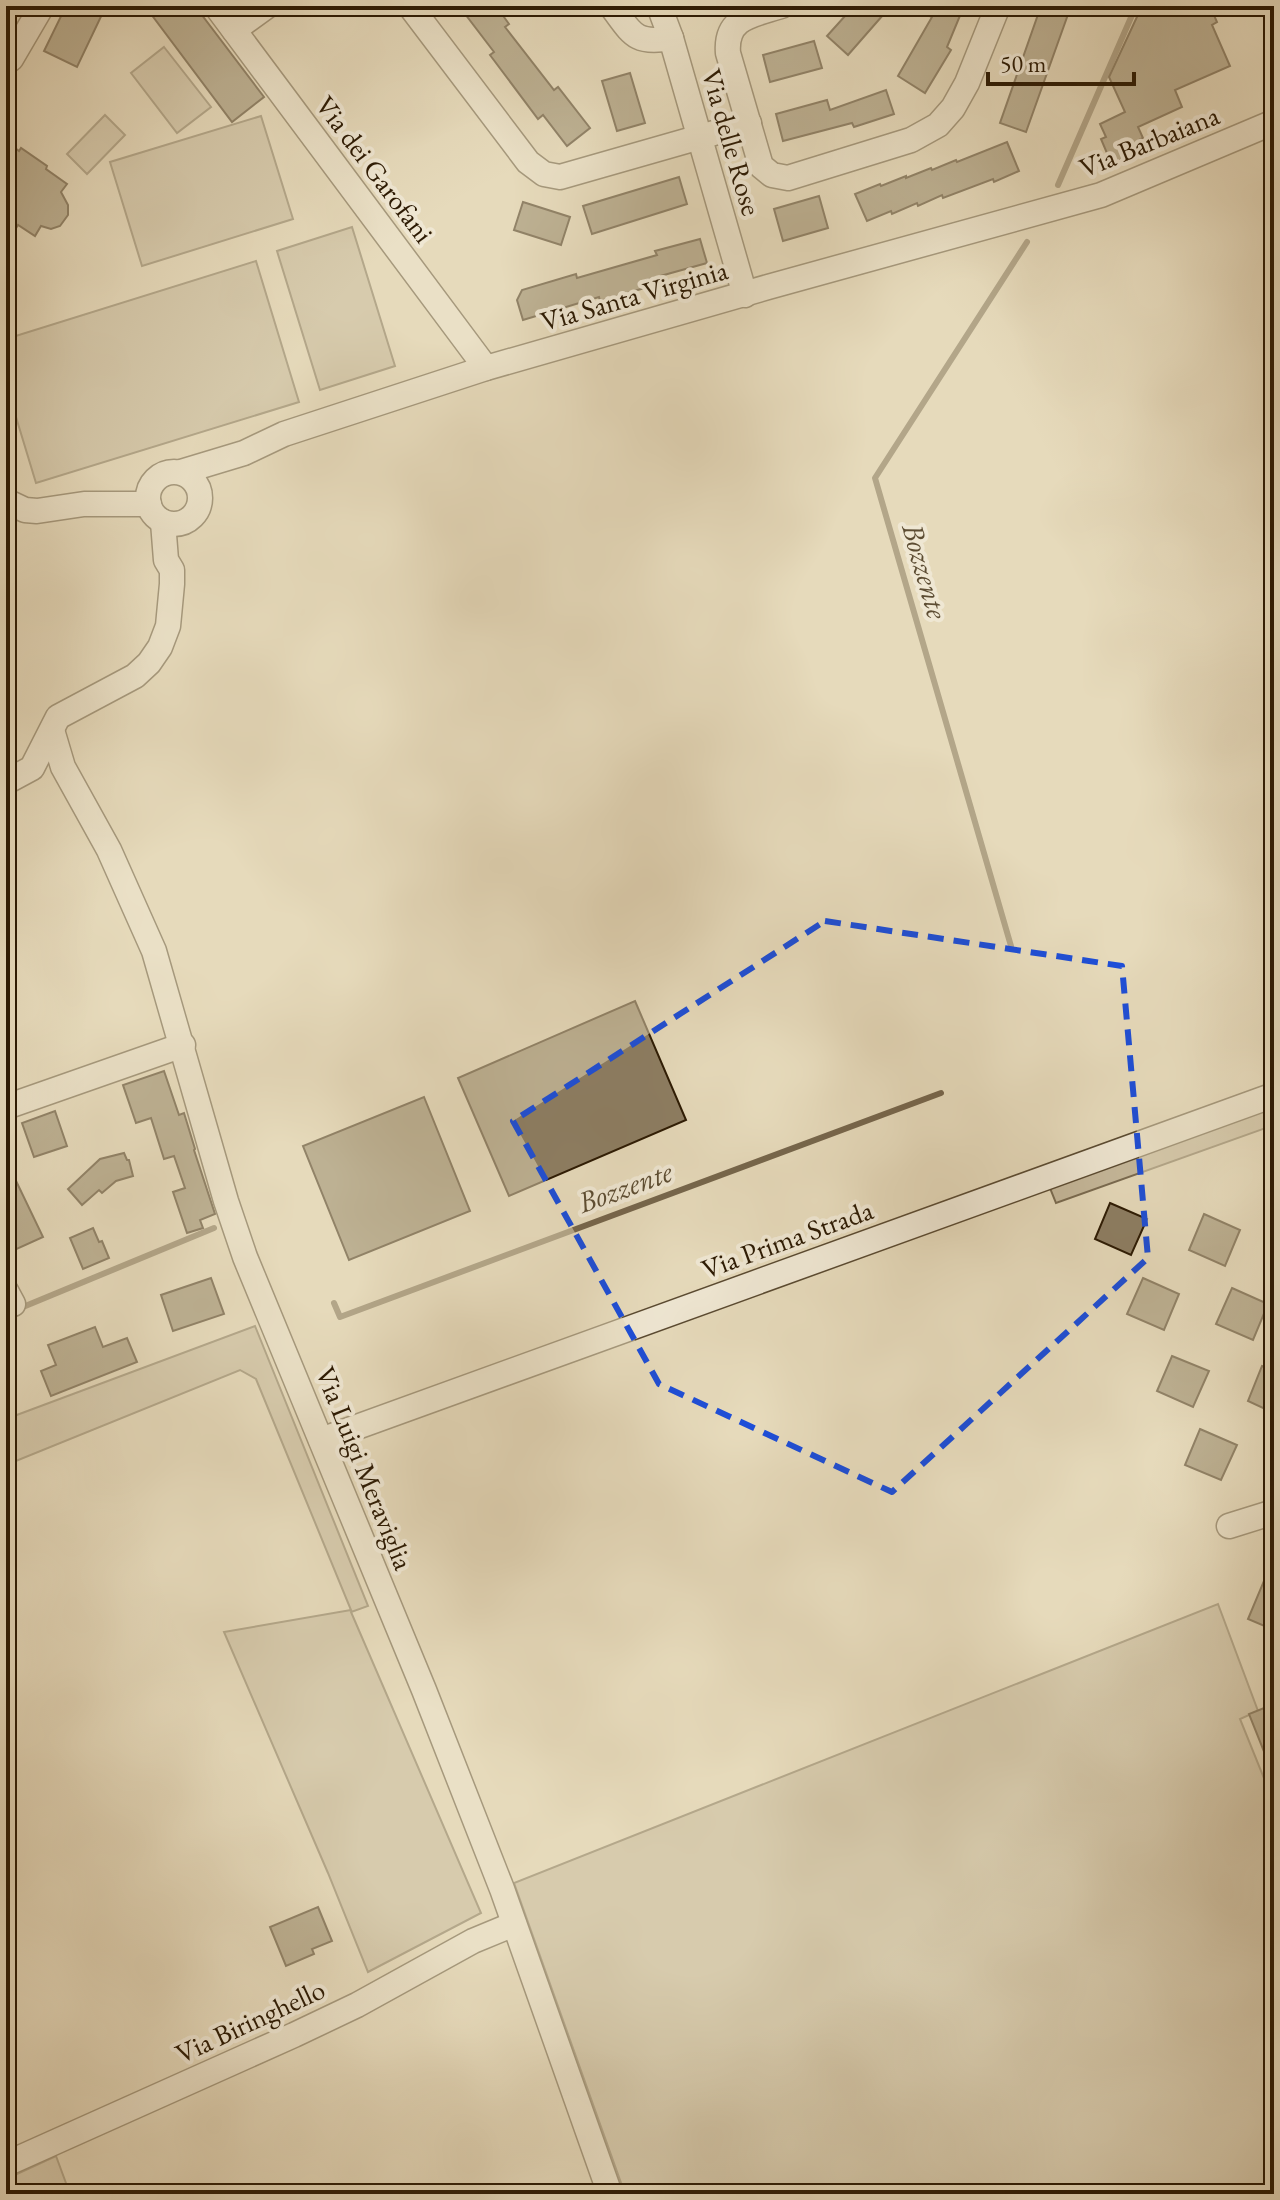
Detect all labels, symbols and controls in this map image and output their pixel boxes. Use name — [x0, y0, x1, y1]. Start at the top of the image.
scale bar — [988, 36, 1134, 86]
text: 50 m — [1000, 48, 1047, 79]
street label: Via delle Rose — [694, 65, 770, 219]
street label: Via dei Garofani — [308, 88, 442, 250]
street label: Via Barbaiana — [1074, 96, 1225, 185]
street label: Via Santa Virginia — [536, 251, 732, 339]
water label: Bozzente — [893, 517, 958, 624]
water label: Bozzente — [571, 1151, 678, 1222]
street label: Via Prima Strada — [696, 1191, 878, 1287]
street label: Via Luigi Meraviglia — [308, 1361, 422, 1576]
street label: Via Biringhello — [169, 1971, 331, 2071]

